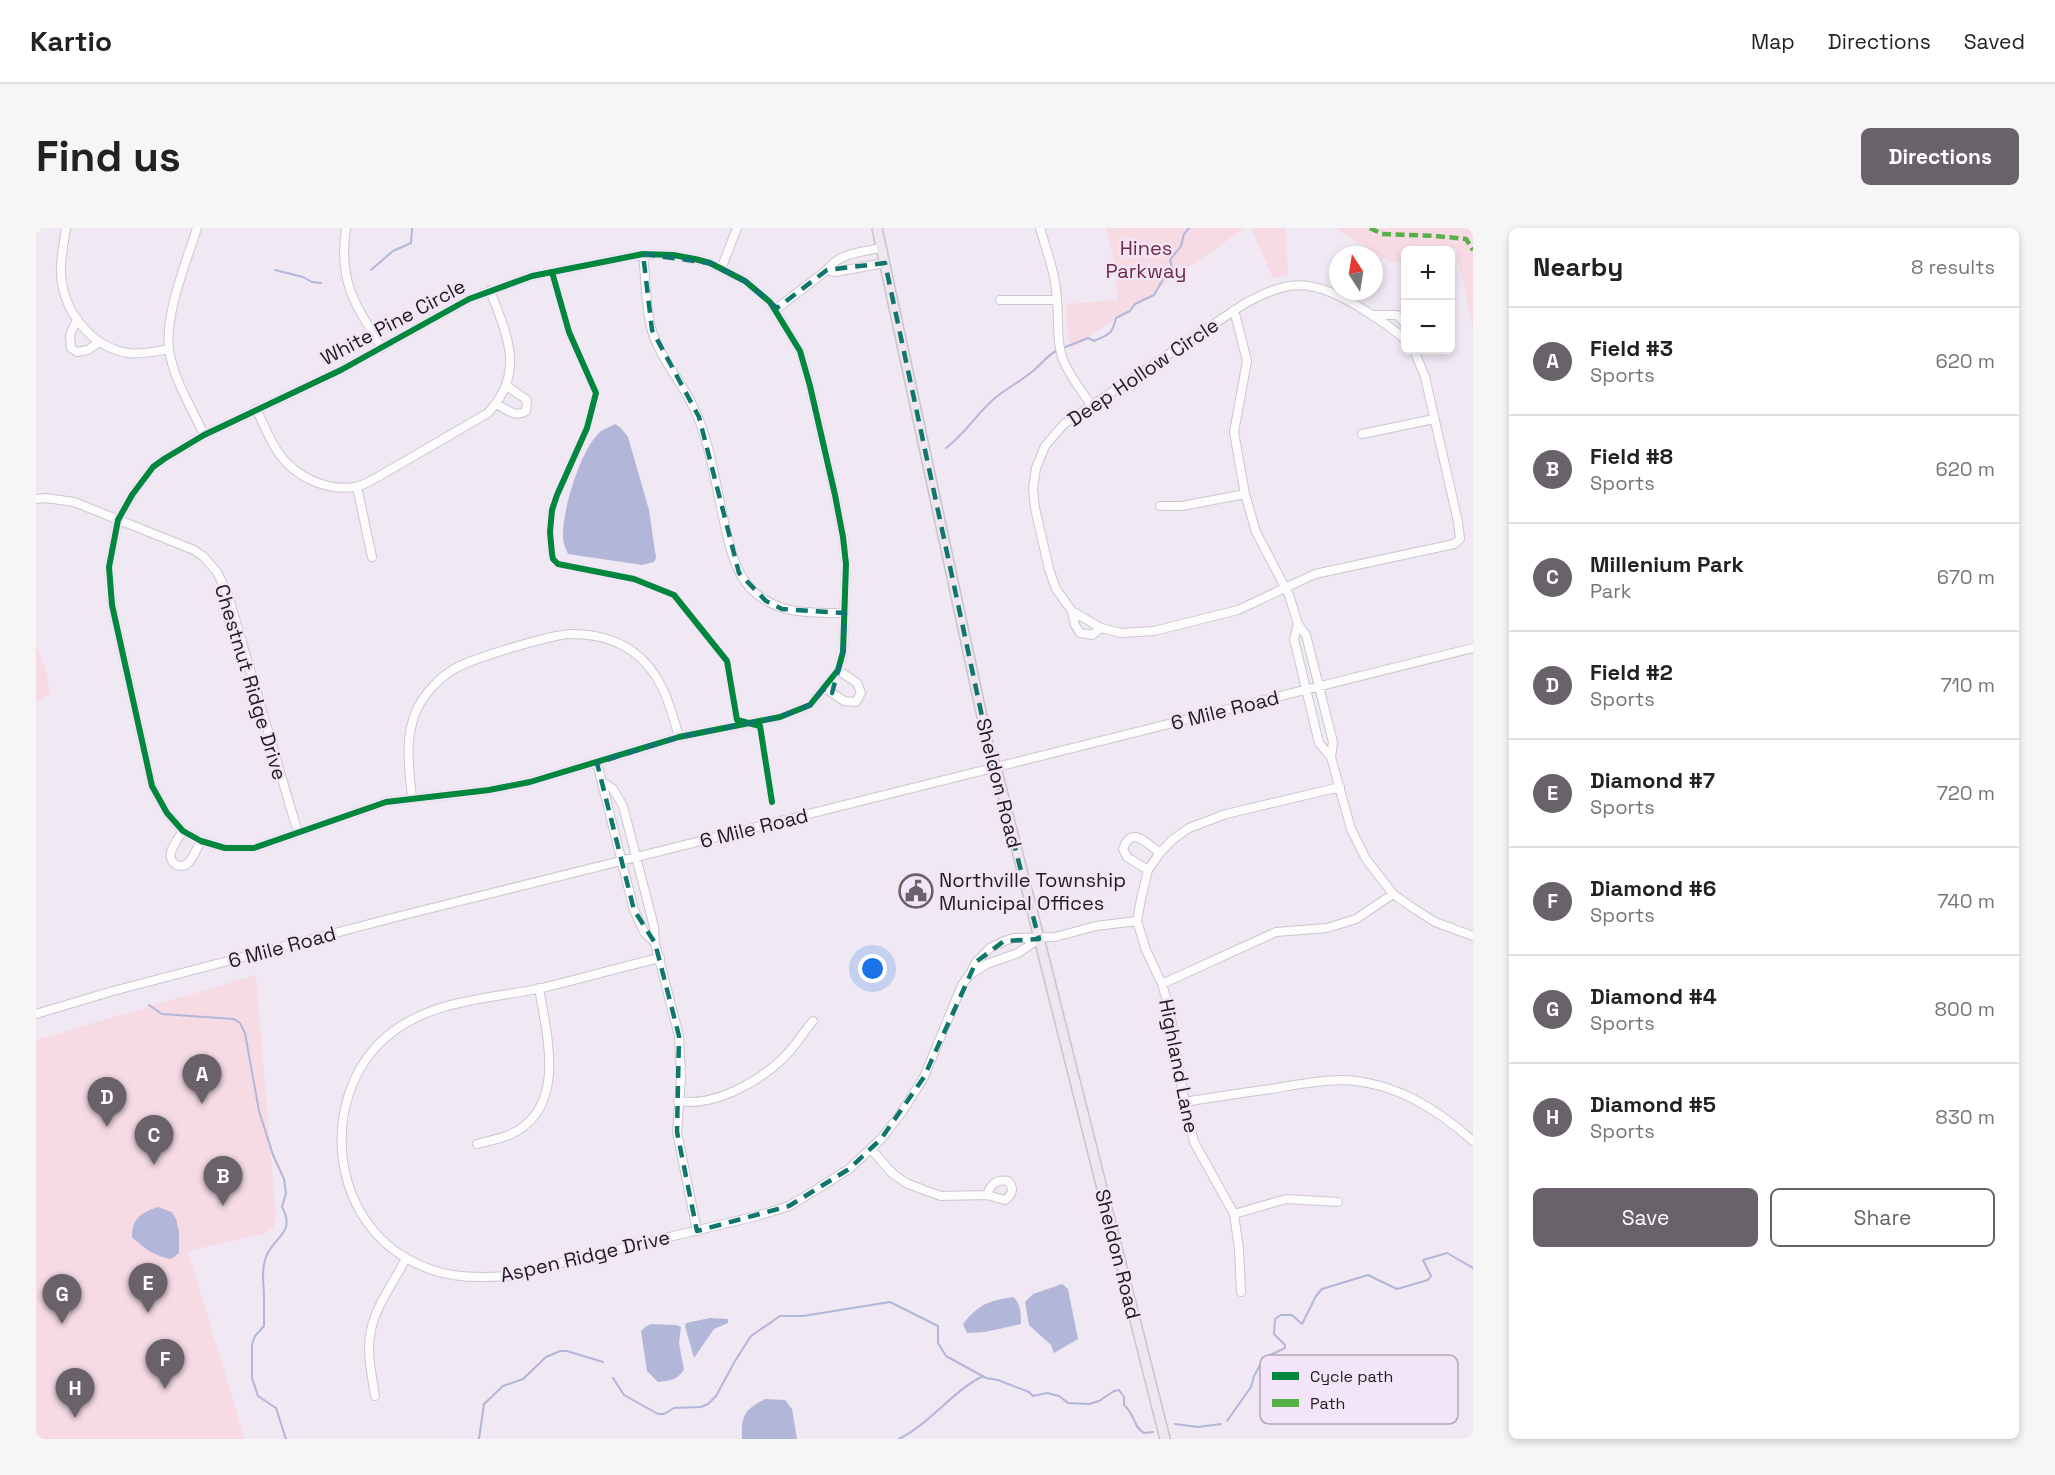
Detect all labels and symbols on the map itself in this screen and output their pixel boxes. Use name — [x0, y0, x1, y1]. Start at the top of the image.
park label: Hines Parkway — [1106, 235, 1186, 284]
north arrow — [1329, 246, 1383, 300]
street label: White Pine Circle — [316, 273, 470, 371]
street label: Deep Hollow Circle — [1062, 312, 1224, 432]
street label: Chestnut Ridge Drive — [209, 581, 293, 783]
street label: 6 Mile Road — [1168, 684, 1282, 736]
street label: Sheldon Road — [970, 715, 1028, 851]
street label: 6 Mile Road — [697, 802, 811, 854]
place label: Northville Township Municipal Offices — [939, 867, 1126, 916]
public building icon: Northville Township Municipal Offices — [898, 873, 934, 909]
street label: 6 Mile Road — [225, 920, 339, 974]
your location — [858, 954, 887, 983]
street label: Highland Lane — [1153, 997, 1205, 1135]
pin: A — [182, 1054, 222, 1104]
pin: D — [88, 1078, 126, 1127]
pin: C — [134, 1116, 174, 1165]
pin: B — [204, 1156, 243, 1206]
street label: Sheldon Road — [1089, 1186, 1147, 1322]
street label: Aspen Ridge Drive — [498, 1224, 672, 1288]
pin: E — [128, 1264, 168, 1313]
pin: G — [42, 1274, 82, 1324]
pin: F — [146, 1340, 184, 1389]
legend — [1260, 1355, 1458, 1424]
text: Cycle path — [1310, 1366, 1393, 1387]
pin: H — [56, 1368, 94, 1418]
text: Path — [1310, 1393, 1345, 1414]

